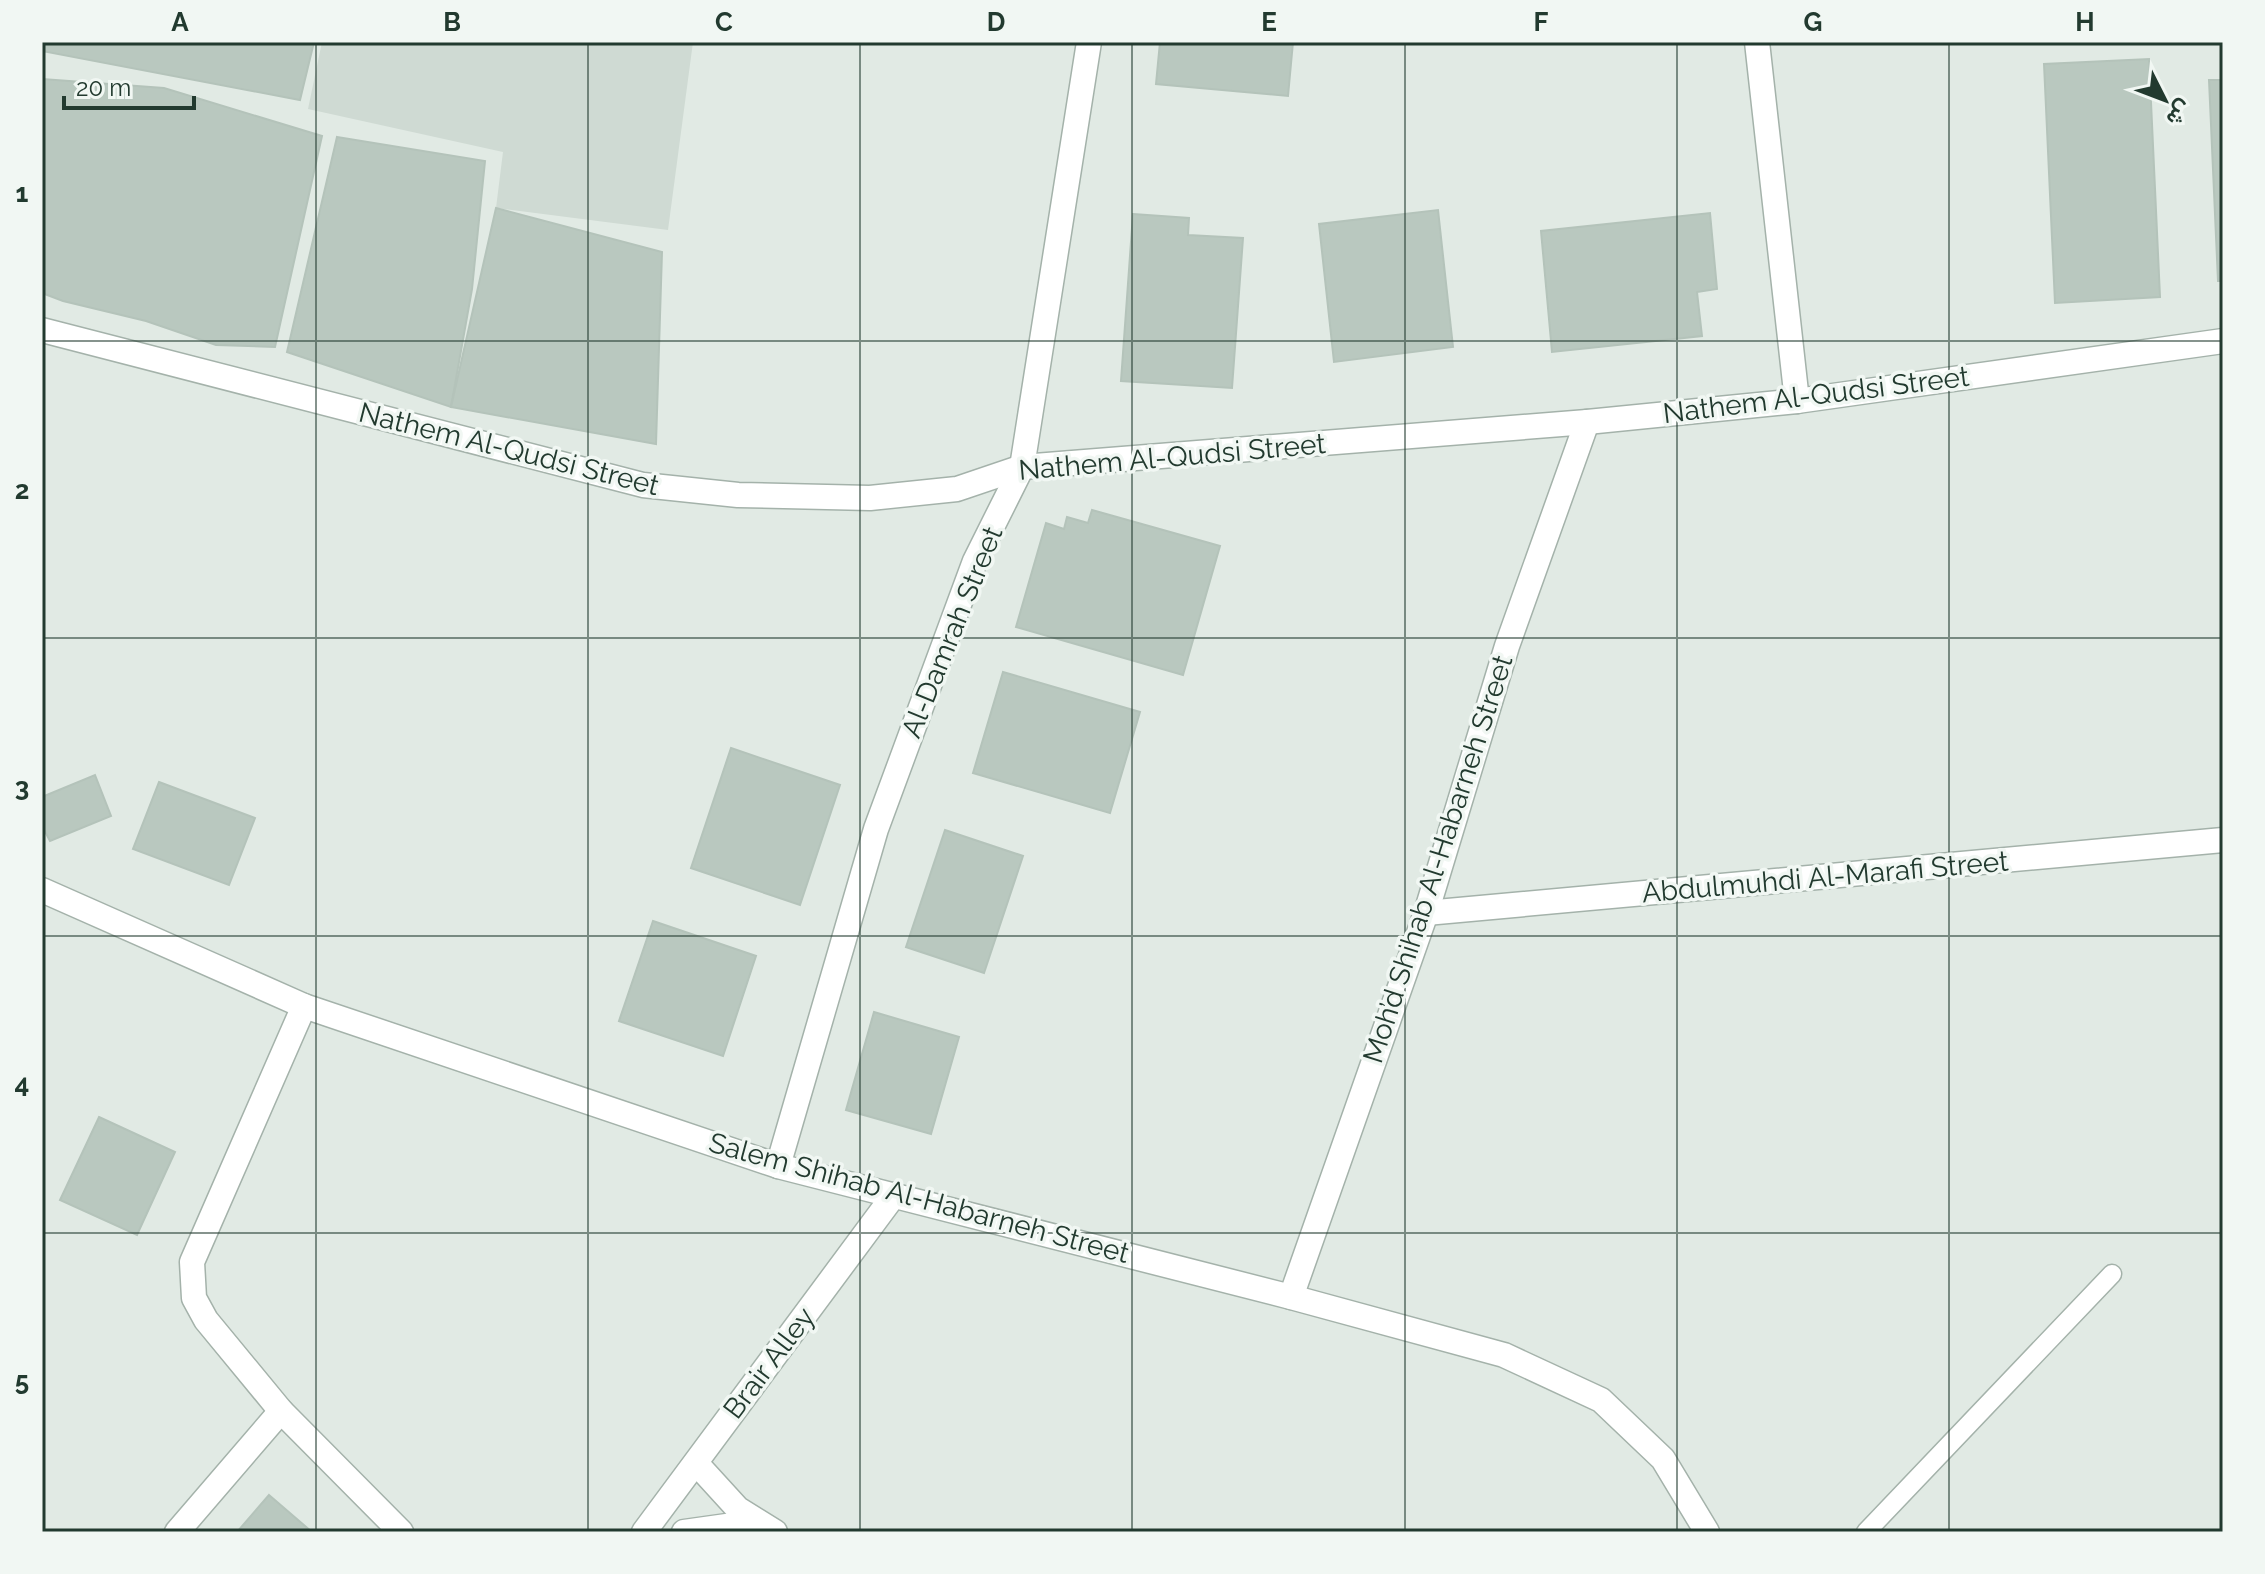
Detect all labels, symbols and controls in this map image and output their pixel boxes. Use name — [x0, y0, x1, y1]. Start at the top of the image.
text: A — [171, 7, 189, 37]
text: B — [443, 7, 461, 37]
text: C — [715, 7, 733, 37]
text: D — [987, 7, 1005, 37]
text: E — [1261, 7, 1277, 37]
text: F — [1534, 7, 1549, 37]
text: G — [1804, 7, 1822, 37]
text: H — [2075, 7, 2095, 37]
scale bar — [64, 60, 194, 110]
north arrow — [2125, 60, 2205, 140]
text: 20 m — [76, 73, 131, 102]
text: ش — [2161, 94, 2198, 132]
text: 1 — [16, 178, 29, 208]
street label: Nathem Al-Qudsi Street — [1661, 360, 1971, 430]
street label: Nathem Al-Qudsi Street — [356, 396, 663, 502]
street label: Nathem Al-Qudsi Street — [1017, 427, 1327, 487]
text: 2 — [15, 475, 29, 505]
street label: Al-Damrah Street — [895, 521, 1010, 742]
street label: Moh’d Shihab Al-Habarneh Street — [1356, 650, 1520, 1067]
text: 3 — [15, 772, 29, 802]
street label: Abdulmuhdi Al-Marafi Street — [1640, 844, 2010, 909]
text: 4 — [15, 1069, 29, 1099]
street label: Salem Shihab Al-Habarneh Street — [705, 1126, 1133, 1270]
street label: Brair Alley — [717, 1301, 821, 1425]
text: 5 — [15, 1366, 29, 1396]

